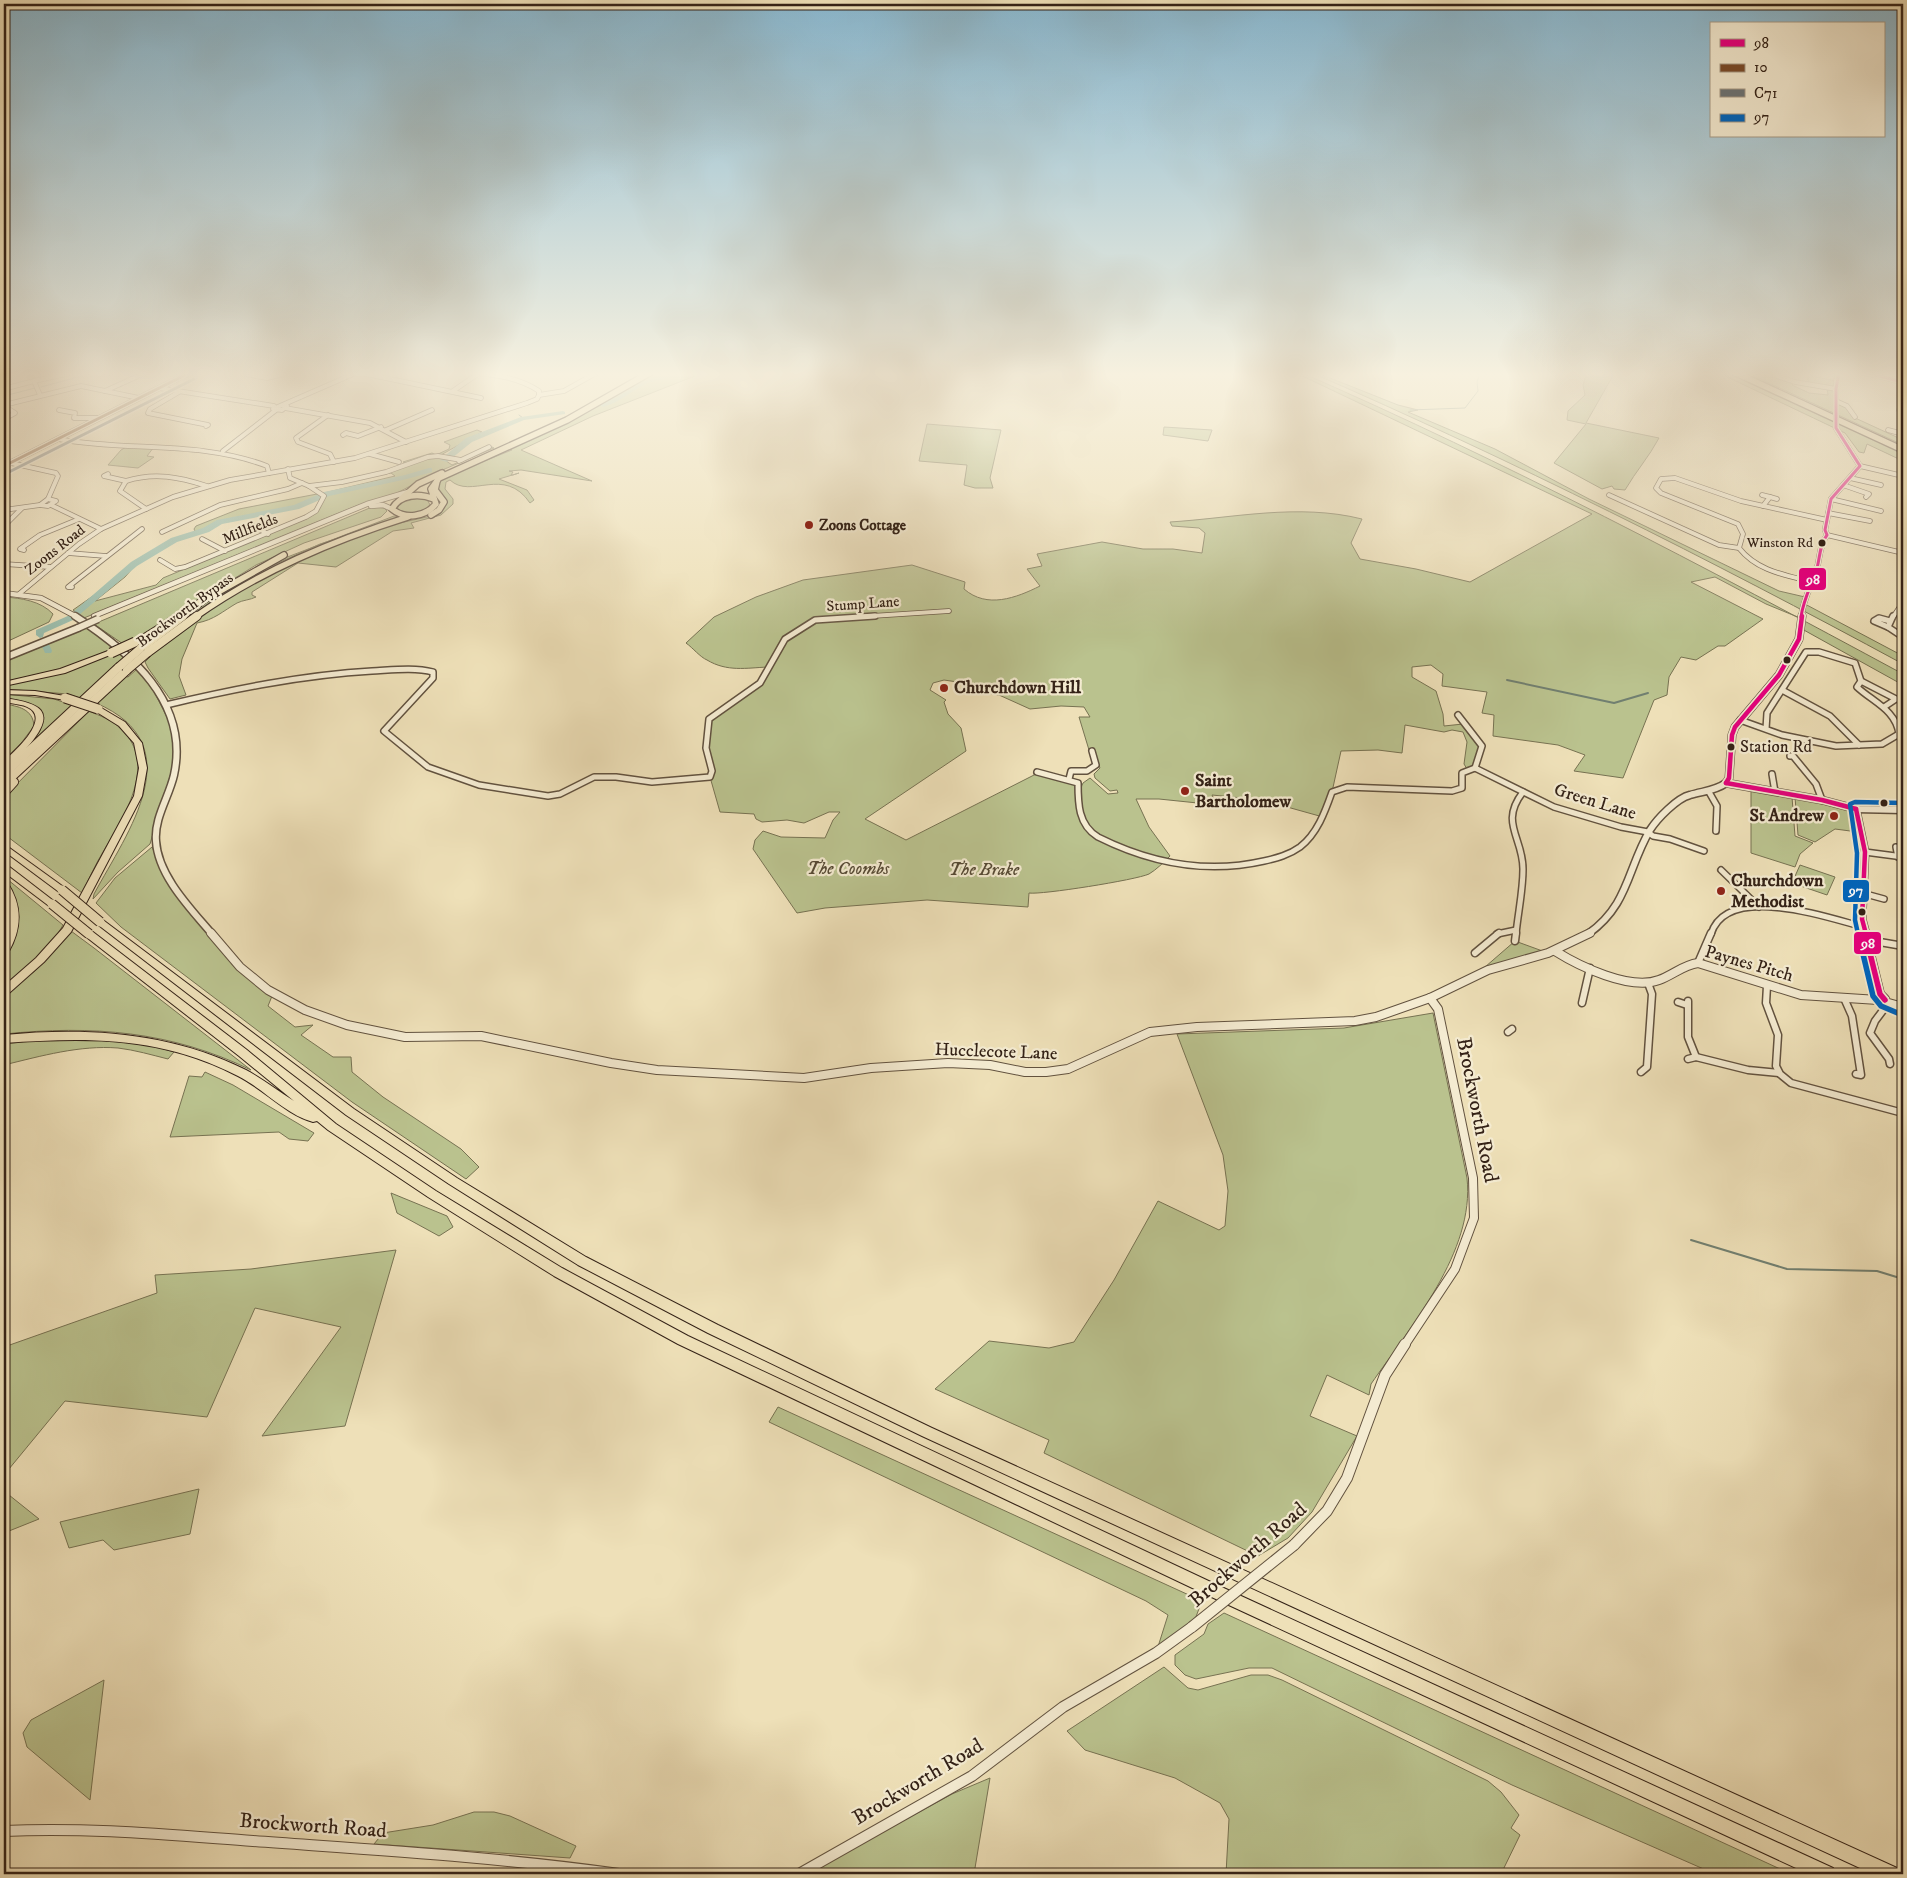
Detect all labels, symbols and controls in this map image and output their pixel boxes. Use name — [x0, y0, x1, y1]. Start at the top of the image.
legend — [1710, 22, 1884, 138]
text: 98 — [1753, 34, 1769, 53]
text: 10 — [1754, 58, 1768, 77]
text: C71 — [1754, 84, 1777, 103]
text: 97 — [1753, 108, 1769, 127]
street label: Millfields — [219, 509, 281, 549]
place label: Zoons Cottage — [819, 516, 907, 535]
marker: Zoons Cottage — [803, 519, 815, 531]
street label: Zoons Road — [21, 520, 89, 579]
place label: Winston Rd — [1746, 534, 1813, 552]
marker: Winston Rd — [1817, 538, 1827, 548]
line badge: 98 — [1798, 567, 1827, 591]
street label: Brockworth Bypass — [133, 569, 237, 651]
text: 98 — [1805, 571, 1820, 589]
street label: Stump Lane — [826, 592, 900, 616]
unlabelled marker — [1782, 655, 1792, 665]
place label: Churchdown Hill — [954, 677, 1081, 699]
marker: Churchdown Hill — [938, 682, 950, 694]
place label: Station Rd — [1740, 736, 1813, 758]
marker: Station Rd — [1726, 742, 1736, 752]
place label: Saint Bartholomew — [1195, 770, 1292, 813]
street label: Green Lane — [1551, 779, 1639, 825]
marker: Saint Bartholomew — [1179, 785, 1191, 797]
unlabelled marker — [1879, 798, 1889, 808]
place label: St Andrew — [1750, 805, 1825, 827]
marker: St Andrew — [1828, 810, 1840, 822]
park label: The Coombs — [807, 858, 890, 880]
park label: The Brake — [949, 859, 1020, 881]
place label: Churchdown Methodist — [1731, 870, 1824, 913]
line badge: 97 — [1842, 879, 1870, 903]
text: 97 — [1848, 882, 1863, 900]
marker: Churchdown Methodist — [1715, 885, 1727, 897]
unlabelled marker — [1857, 907, 1867, 917]
line badge: 98 — [1853, 931, 1882, 955]
text: 98 — [1860, 935, 1875, 953]
street label: Paynes Pitch — [1702, 941, 1796, 987]
street label: Brockworth Road — [1450, 1035, 1504, 1185]
street label: Hucclecote Lane — [934, 1039, 1058, 1065]
street label: Brockworth Road — [1184, 1496, 1313, 1613]
street label: Brockworth Road — [848, 1733, 988, 1831]
street label: Brockworth Road — [238, 1808, 388, 1844]

